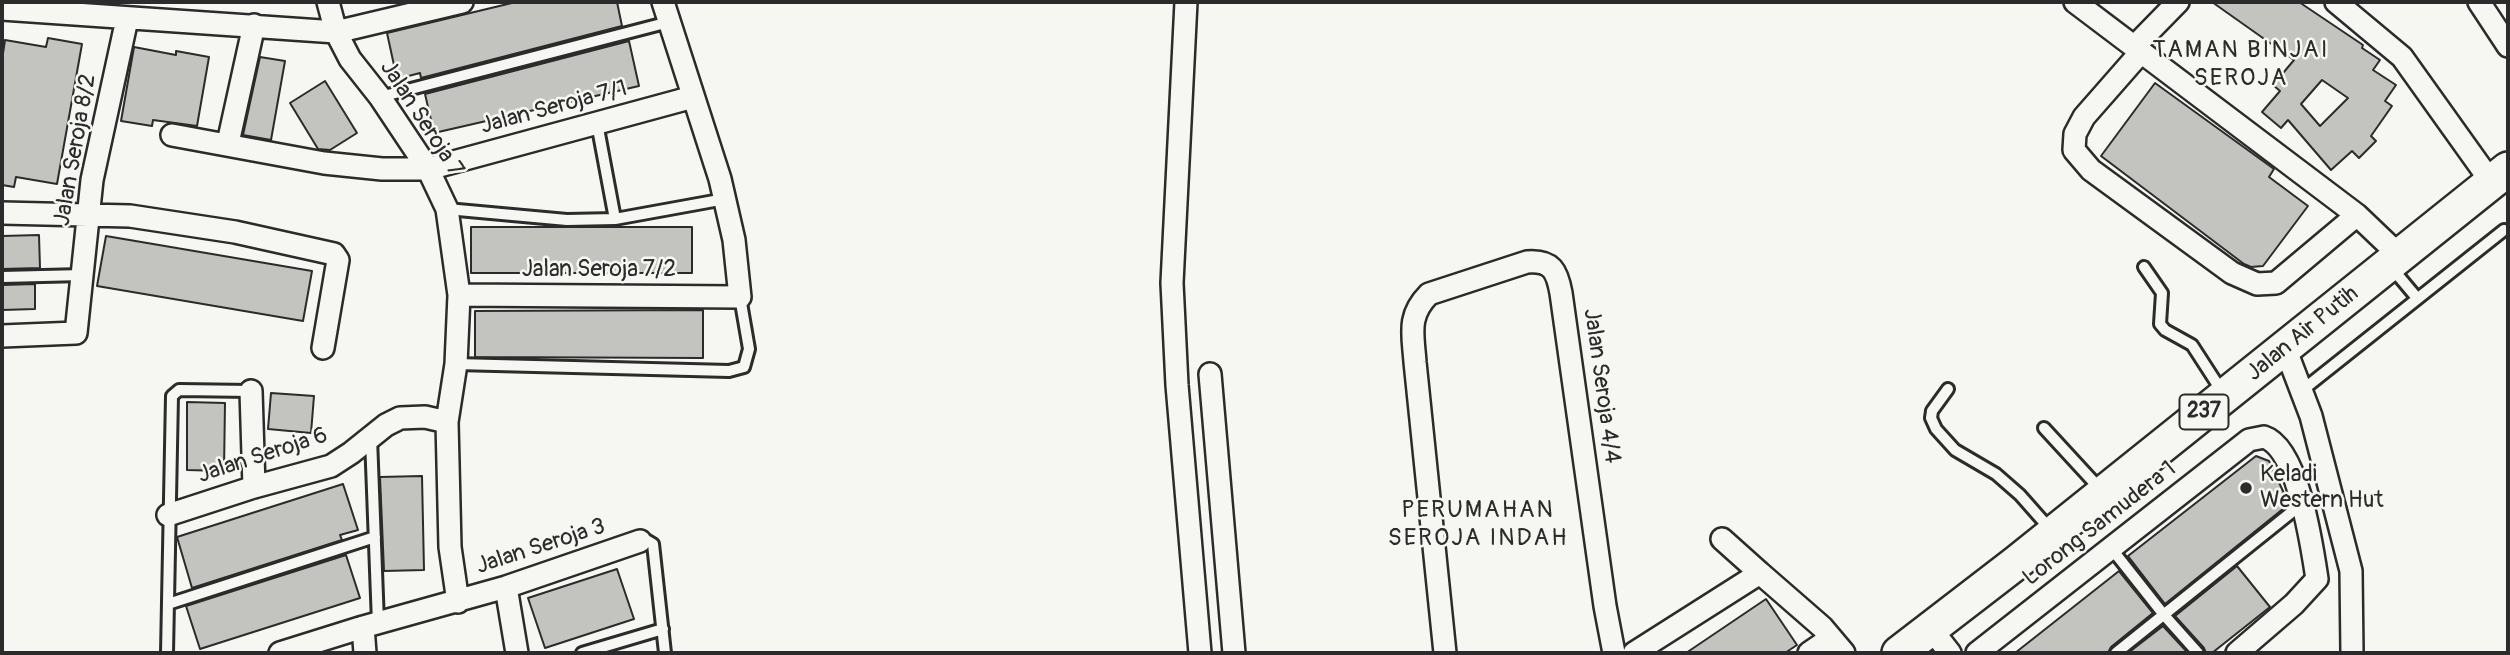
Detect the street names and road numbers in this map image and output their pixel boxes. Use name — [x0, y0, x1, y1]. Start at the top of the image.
street label: Jalan Seroja 7 — [373, 56, 469, 182]
street label: Jalan Seroja 8/2 — [49, 72, 103, 228]
street label: Jalan Seroja 7/1 — [478, 75, 630, 141]
street label: Jalan Seroja 7/2 — [522, 256, 676, 284]
street label: Jalan Air Putih — [2242, 281, 2364, 387]
street label: Jalan Seroja 4/4 — [1576, 307, 1626, 465]
road number: 237 — [2180, 394, 2228, 430]
street label: Jalan Seroja 6 — [195, 422, 331, 490]
street label: Lorong Samudera 1 — [2018, 456, 2182, 592]
street label: Jalan Seroja 3 — [473, 513, 609, 581]

